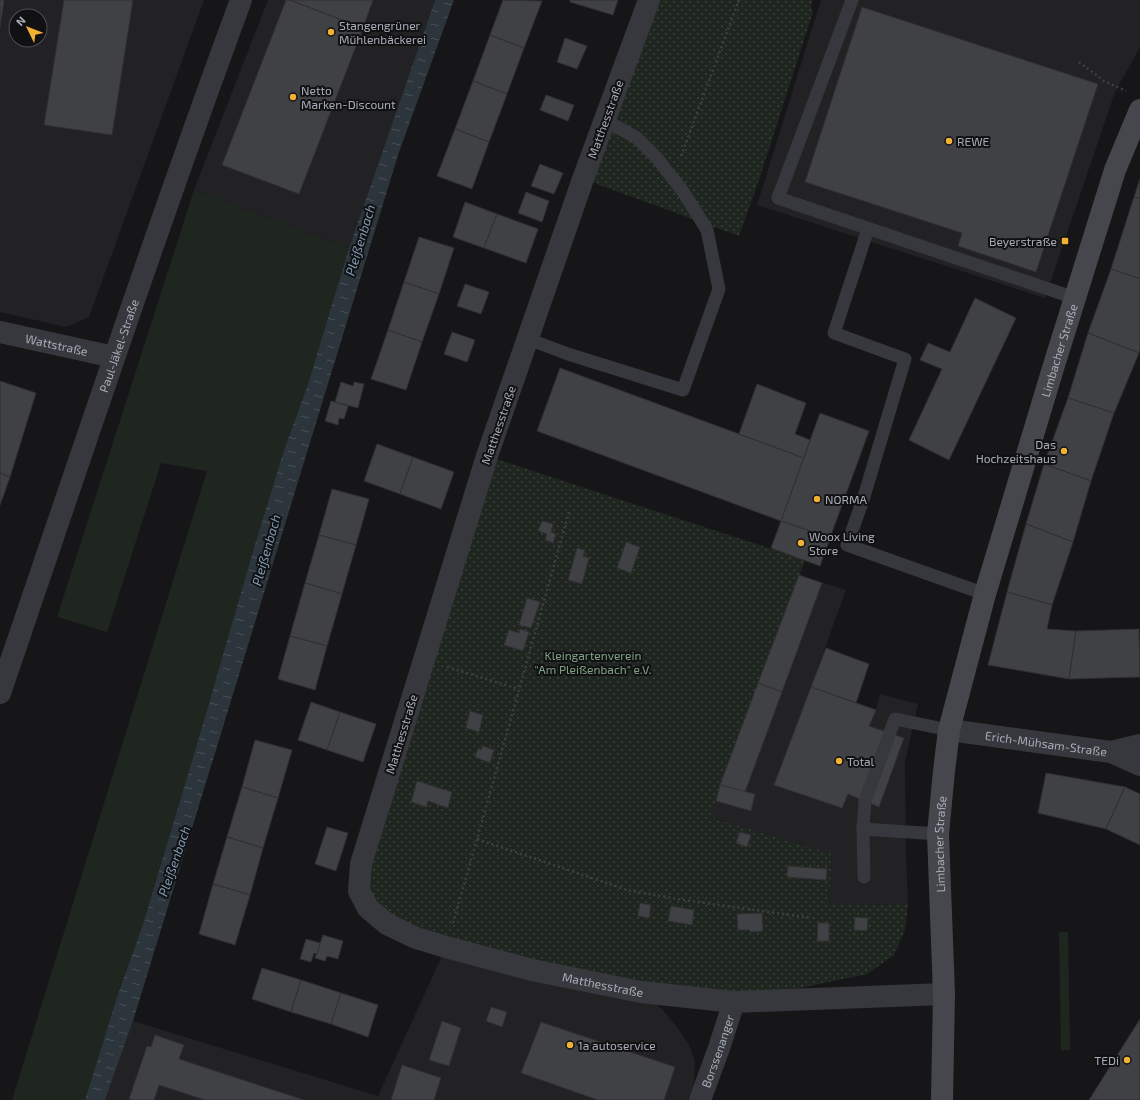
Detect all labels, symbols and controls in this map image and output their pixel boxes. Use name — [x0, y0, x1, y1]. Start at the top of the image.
north arrow — [8, 8, 48, 48]
text: N — [13, 13, 28, 28]
place label: Stangengrüner Mühlenbäckerei — [339, 18, 426, 46]
marker: Stangengrüner Mühlenbäckerei — [326, 27, 336, 37]
street label: Matthesstraße — [584, 78, 626, 160]
place label: Netto Marken-Discount — [301, 83, 396, 111]
marker: Netto Marken-Discount — [288, 92, 298, 102]
place label: REWE — [957, 134, 990, 148]
marker: REWE — [944, 136, 954, 146]
water label: Pleißenbach — [342, 202, 378, 278]
place label: Beyerstraße — [989, 234, 1057, 248]
marker: Beyerstraße — [1060, 236, 1070, 246]
street label: Paul-Jäkel-Straße — [96, 297, 141, 394]
street label: Limbacher Straße — [1038, 302, 1080, 399]
street label: Wattstraße — [24, 331, 89, 358]
street label: Matthesstraße — [478, 384, 518, 466]
place label: Das Hochzeitshaus — [976, 437, 1056, 465]
marker: Das Hochzeitshaus — [1059, 446, 1069, 456]
place label: NORMA — [825, 492, 867, 506]
marker: NORMA — [812, 494, 822, 504]
water label: Pleißenbach — [248, 512, 284, 588]
place label: Woox Living Store — [809, 529, 875, 557]
marker: Woox Living Store — [796, 538, 806, 548]
park label: Kleingartenverein "Am Pleißenbach" e.V. — [534, 648, 652, 676]
street label: Matthesstraße — [382, 693, 420, 775]
street label: Erich-Mühsam-Straße — [984, 728, 1108, 758]
place label: Total — [847, 754, 875, 768]
marker: Total — [834, 756, 844, 766]
street label: Limbacher Straße — [931, 795, 949, 893]
water label: Pleißenbach — [154, 824, 194, 898]
street label: Matthesstraße — [561, 969, 645, 999]
street label: Borssenanger — [698, 1013, 736, 1089]
place label: 1a autoservice — [578, 1038, 656, 1052]
marker: 1a autoservice — [565, 1040, 575, 1050]
place label: TEDi — [1094, 1053, 1119, 1067]
marker: TEDi — [1122, 1055, 1132, 1065]

